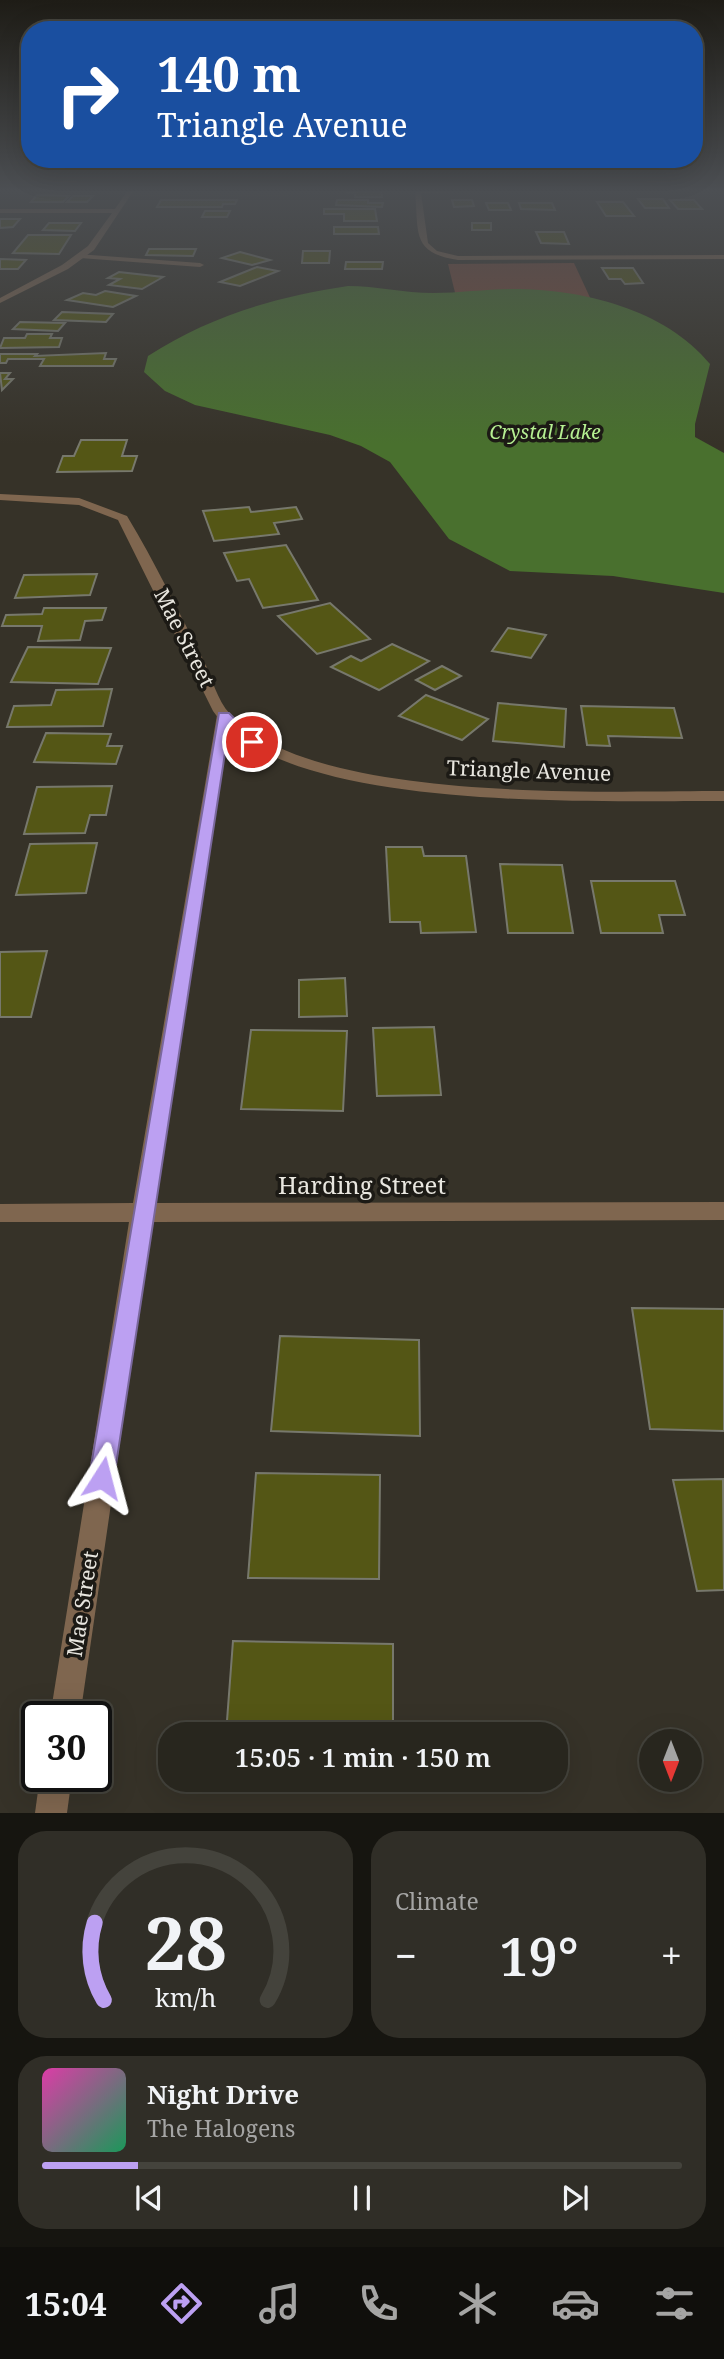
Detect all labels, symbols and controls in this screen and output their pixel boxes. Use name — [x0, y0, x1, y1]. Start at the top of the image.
text: 140 m — [157, 40, 301, 106]
icon: right — [42, 49, 133, 140]
text: Triangle Avenue — [157, 103, 408, 146]
water label: Crystal Lake — [490, 419, 601, 445]
street label: Mae Street — [148, 584, 222, 691]
pin — [222, 712, 282, 772]
icon: arrive — [233, 723, 271, 761]
street label: Triangle Avenue — [446, 753, 612, 787]
street label: Harding Street — [278, 1168, 446, 1201]
position arrow — [65, 1441, 139, 1515]
street label: Mae Street — [60, 1549, 104, 1659]
speed limit sign: 30 — [21, 1701, 112, 1792]
north arrow — [639, 1729, 702, 1792]
map controls — [639, 1729, 702, 1792]
text: 15:05 · 1 min · 150 m — [235, 1739, 491, 1775]
text: Climate — [395, 1885, 479, 1917]
text: 28 — [144, 1893, 227, 1992]
text: 19° — [499, 1920, 579, 1991]
text: − — [395, 1929, 417, 1981]
text: + — [661, 1929, 682, 1981]
text: km/h — [155, 1980, 216, 2014]
text: Night Drive — [147, 2076, 299, 2112]
text: The Halogens — [147, 2112, 295, 2144]
icon: previous — [130, 2179, 168, 2217]
icon: pause — [343, 2179, 381, 2217]
icon: next — [556, 2179, 594, 2217]
icon: directions — [157, 2279, 206, 2328]
icon: music — [255, 2279, 304, 2328]
icon: phone — [354, 2279, 403, 2328]
icon: climate — [453, 2279, 502, 2328]
icon: car — [551, 2279, 600, 2328]
icon: filters — [650, 2279, 699, 2328]
text: 15:04 — [25, 2282, 107, 2325]

